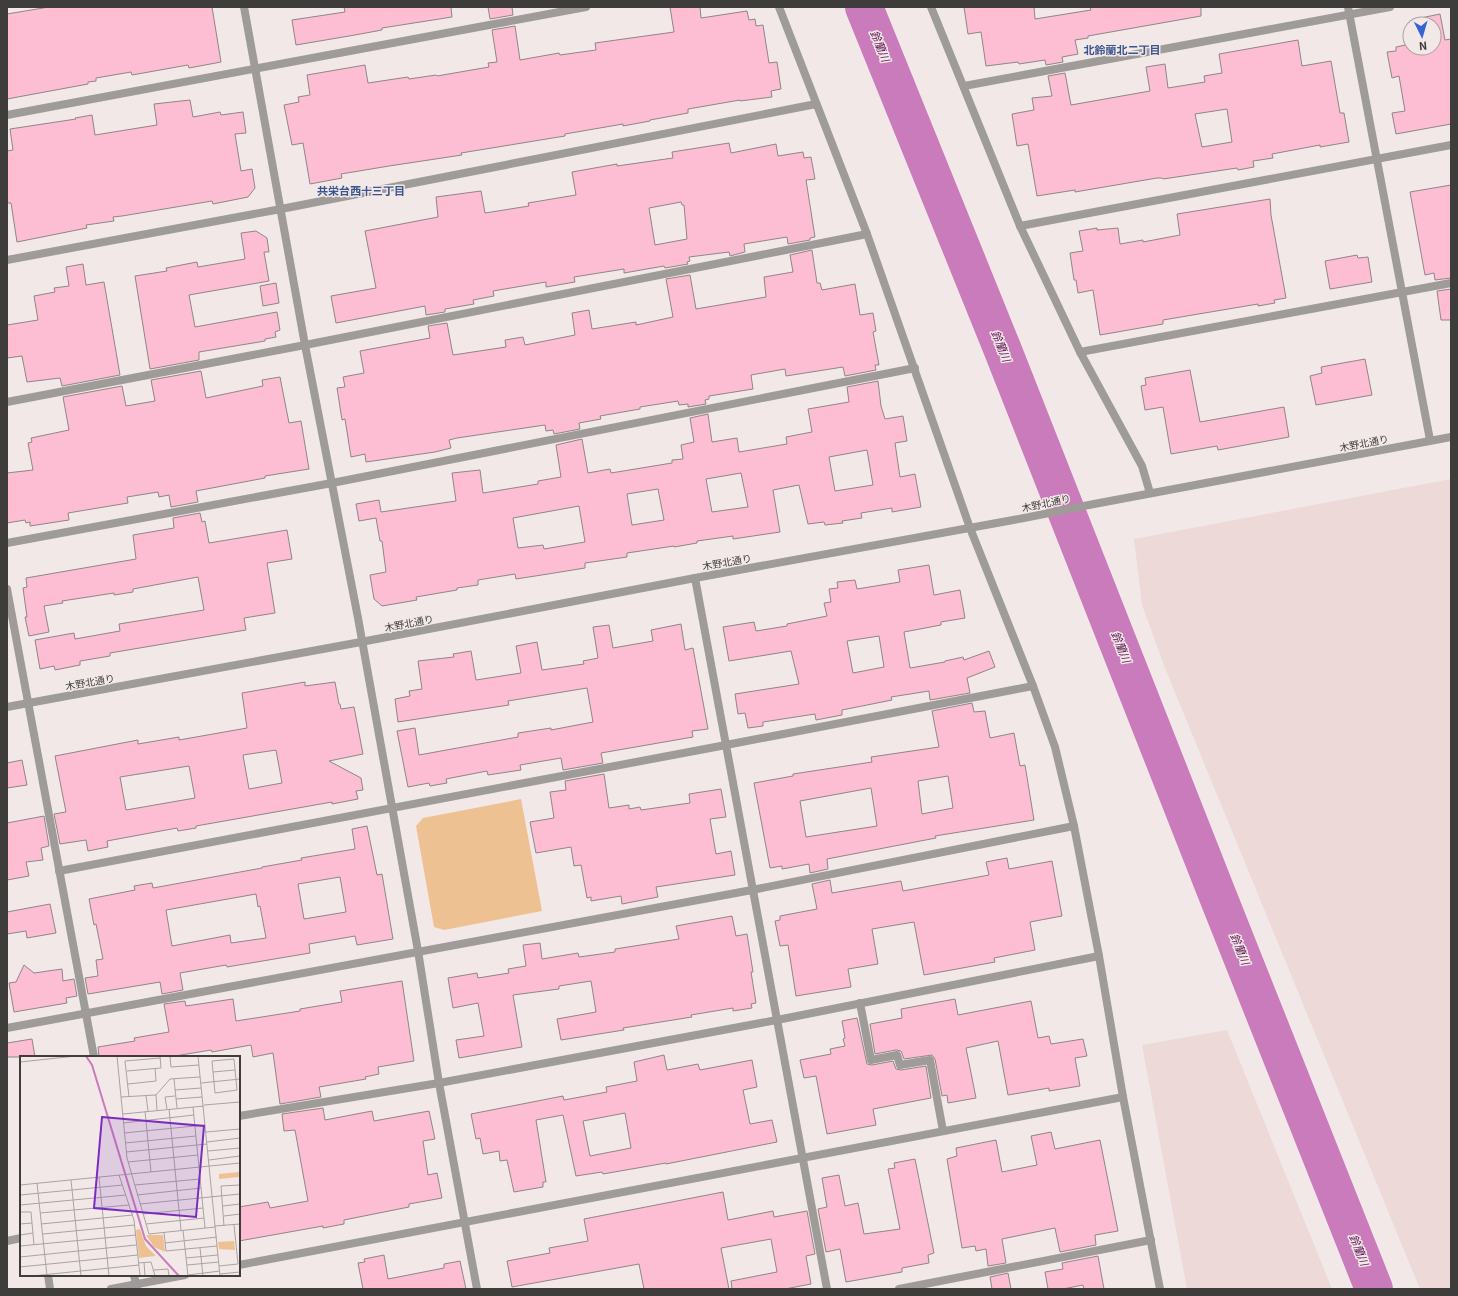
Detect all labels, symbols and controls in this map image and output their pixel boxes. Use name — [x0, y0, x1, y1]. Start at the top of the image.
north arrow — [1402, 16, 1442, 56]
water label: 鈴蘭川 — [867, 27, 895, 65]
text: N — [1418, 39, 1428, 55]
district label: 北鈴蘭北二丁目 — [1084, 41, 1161, 57]
district label: 共栄台西十三丁目 — [317, 182, 405, 198]
water label: 鈴蘭川 — [988, 327, 1016, 365]
street label: 木野北通り — [1338, 430, 1390, 455]
street label: 木野北通り — [1020, 490, 1072, 515]
street label: 木野北通り — [701, 550, 753, 573]
street label: 木野北通り — [383, 610, 435, 635]
water label: 鈴蘭川 — [1108, 628, 1136, 666]
street label: 木野北通り — [64, 670, 116, 693]
water label: 鈴蘭川 — [1227, 930, 1255, 968]
inset map — [20, 1056, 240, 1276]
water label: 鈴蘭川 — [1346, 1231, 1374, 1269]

